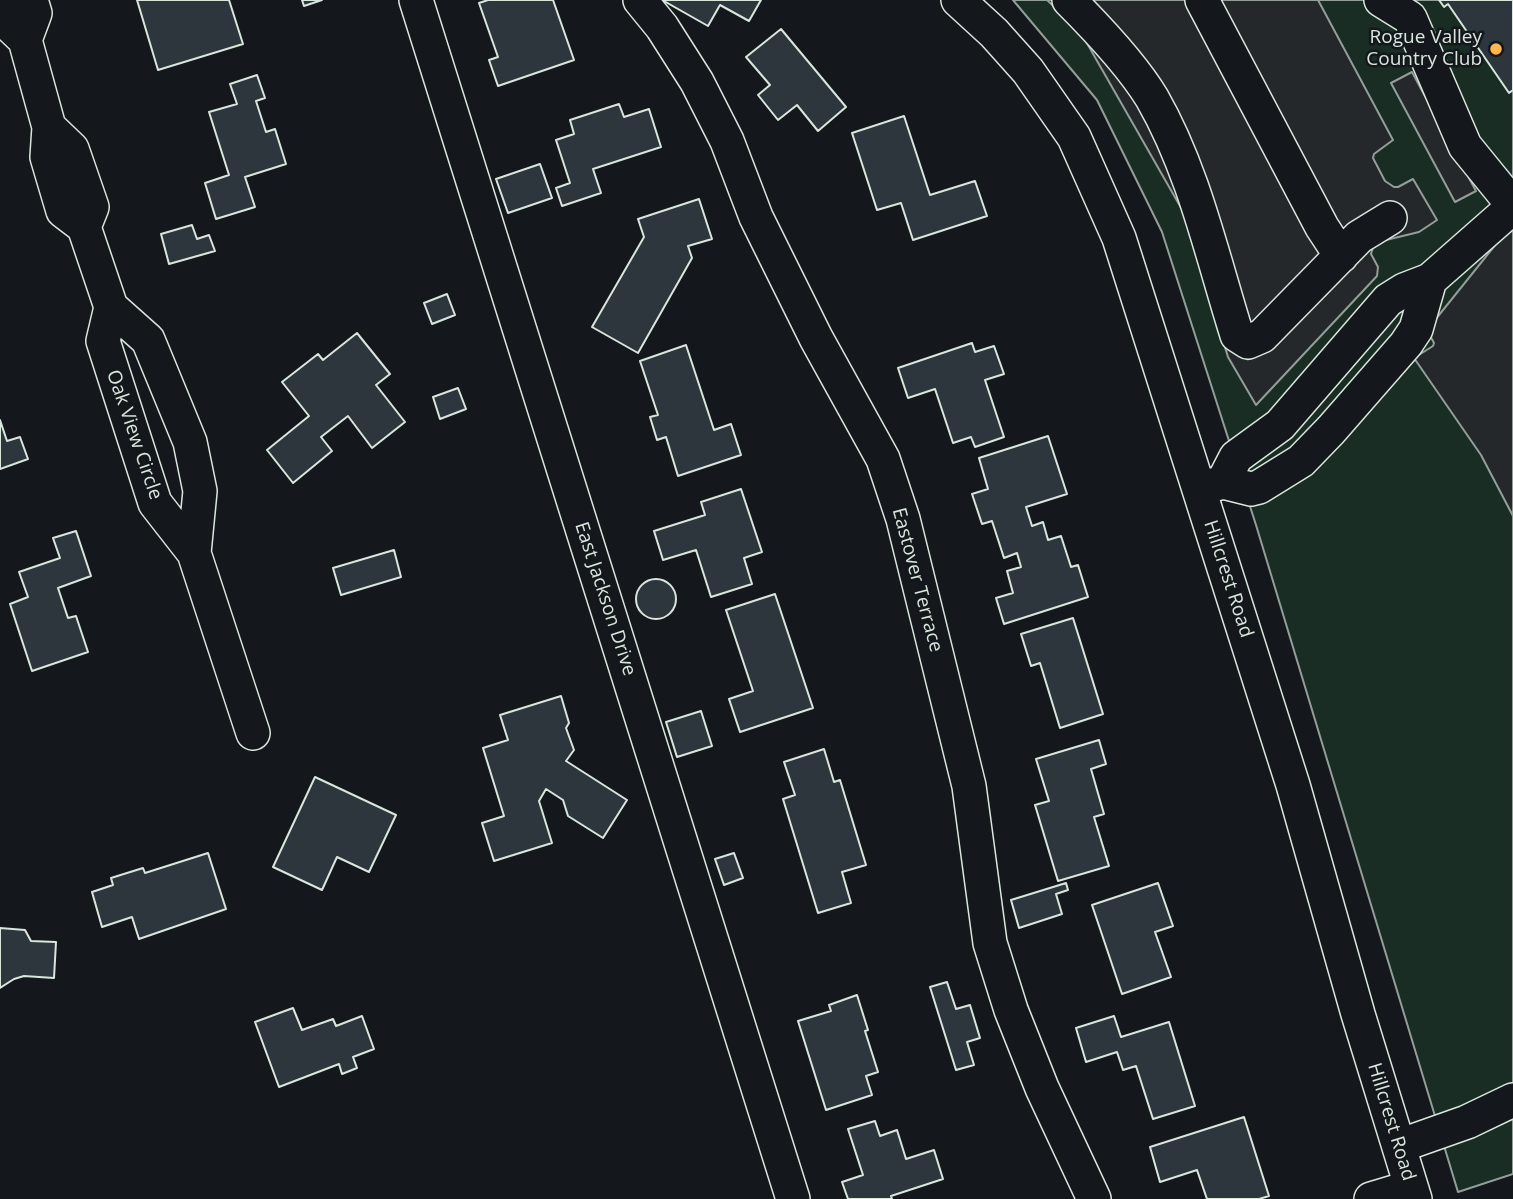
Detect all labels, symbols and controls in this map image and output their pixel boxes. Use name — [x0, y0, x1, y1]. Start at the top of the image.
place label: Rogue Valley Country Club — [1366, 27, 1482, 71]
marker: Rogue Valley Country Club — [1488, 41, 1504, 57]
street label: Oak View Circle — [101, 367, 167, 503]
street label: Eastover Terrace — [887, 505, 947, 655]
street label: Hillcrest Road — [1198, 517, 1258, 641]
street label: East Jackson Drive — [569, 519, 641, 679]
street label: Hillcrest Road — [1362, 1060, 1420, 1184]

